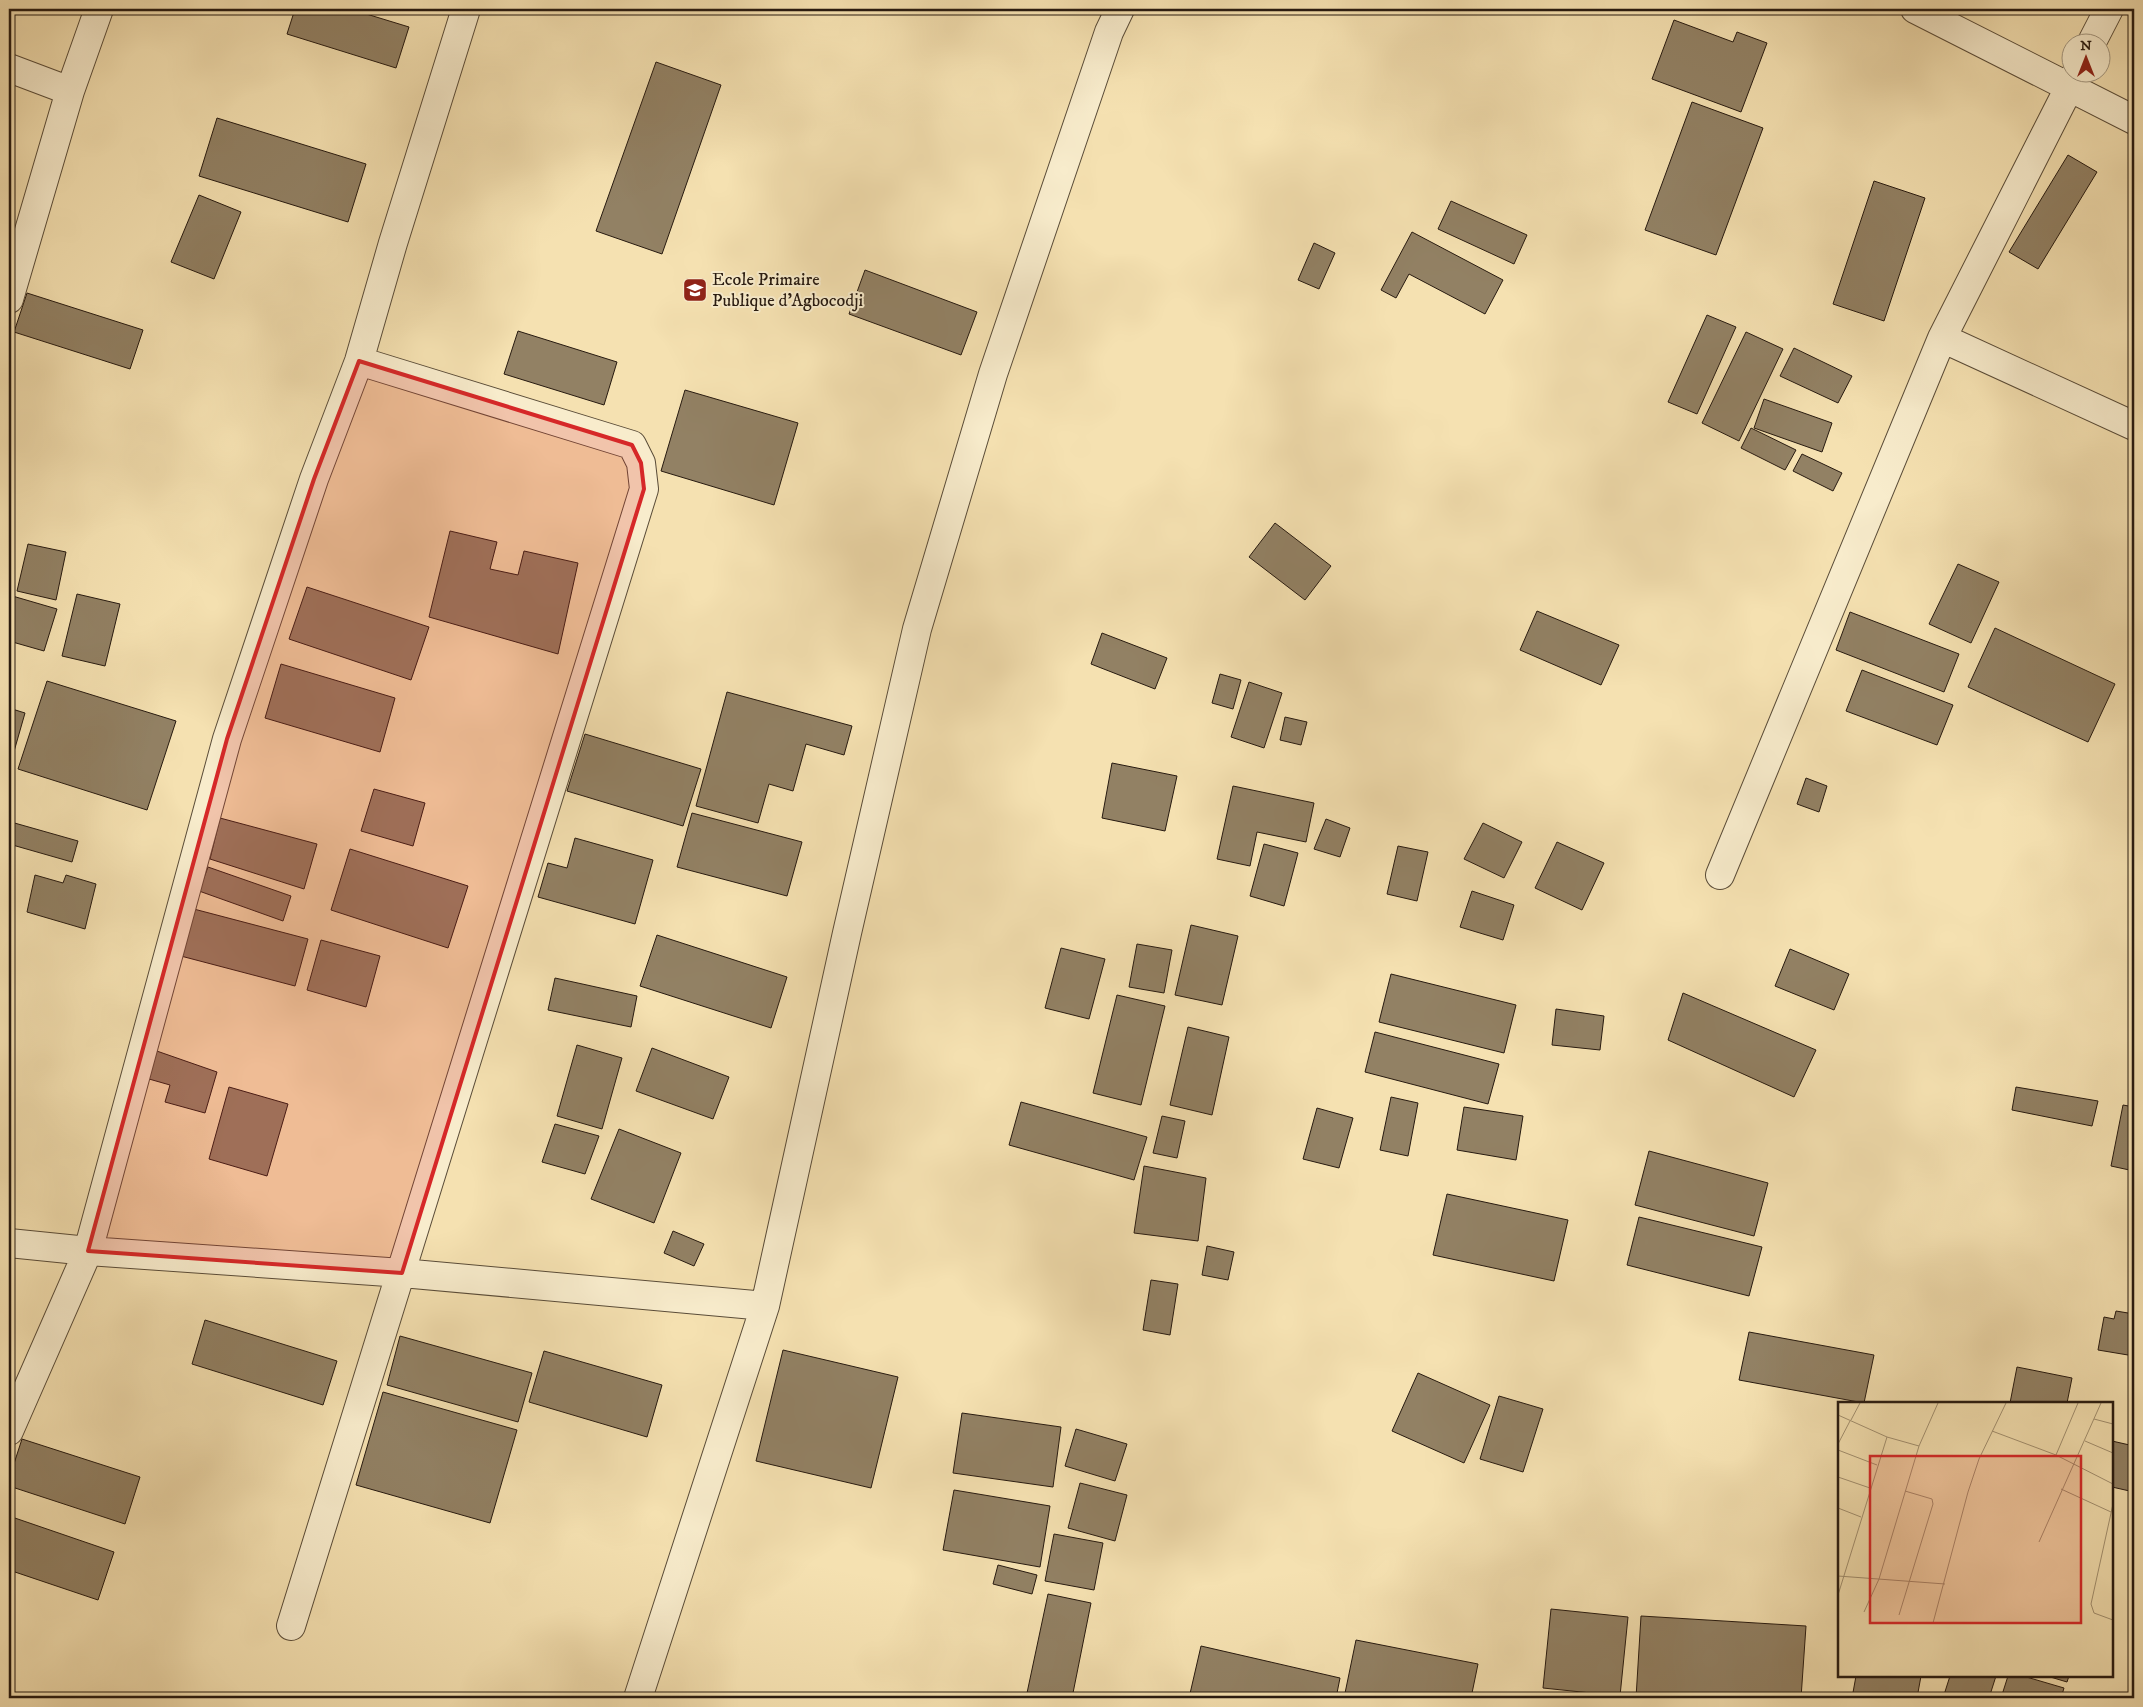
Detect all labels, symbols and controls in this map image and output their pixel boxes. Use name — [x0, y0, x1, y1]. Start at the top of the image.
north arrow — [2060, 32, 2110, 82]
text: N — [2080, 37, 2092, 55]
place label: Ecole Primaire Publique d'Agbocodji — [712, 269, 863, 312]
school or university icon: Ecole Primaire Publique d'Agbocodji — [682, 277, 708, 303]
inset map — [1838, 1402, 2113, 1677]

